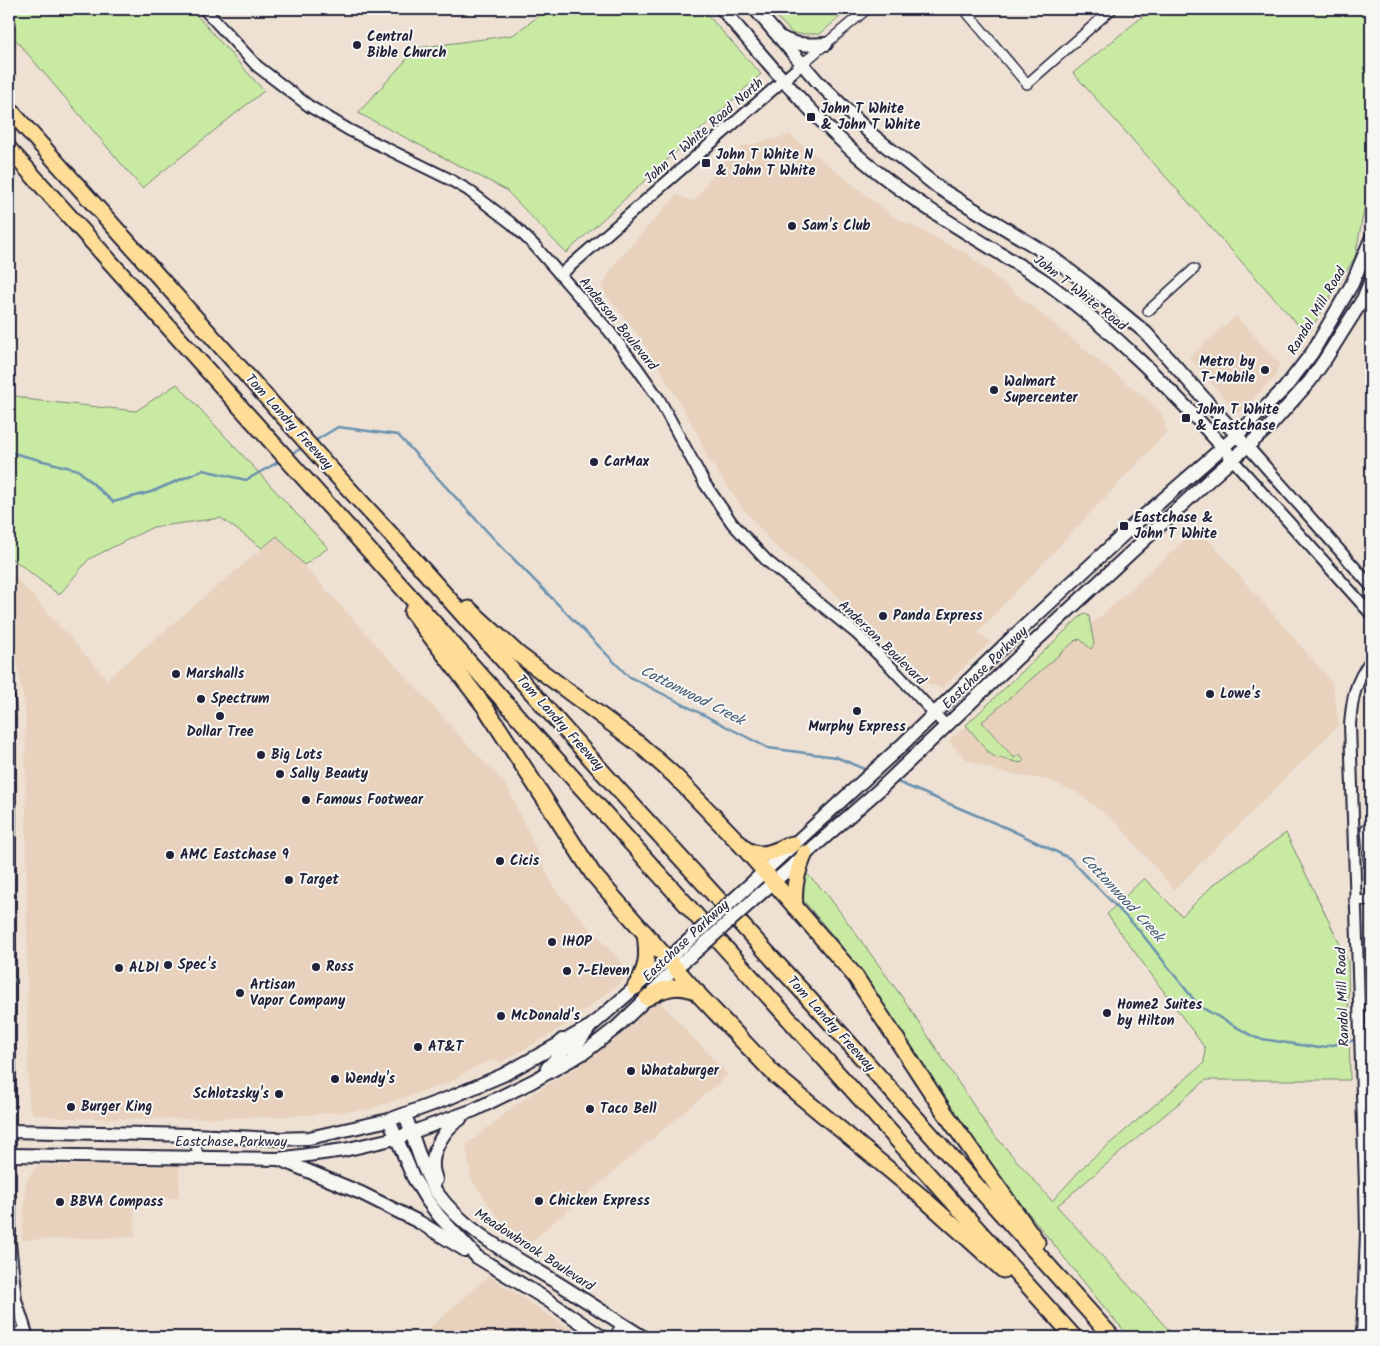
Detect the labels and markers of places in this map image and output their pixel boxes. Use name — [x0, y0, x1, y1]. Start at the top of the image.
place label: Central Bible Church — [367, 26, 446, 64]
marker: Central Bible Church — [351, 39, 363, 51]
place label: John T White & John T White — [821, 98, 920, 136]
marker: John T White & John T White — [805, 111, 817, 123]
place label: John T White N & John T White — [716, 144, 815, 182]
marker: John T White N & John T White — [700, 157, 712, 169]
place label: Sam's Club — [802, 215, 871, 237]
marker: Sam's Club — [786, 220, 798, 232]
place label: Metro by T-Mobile — [1199, 351, 1256, 389]
marker: Metro by T-Mobile — [1259, 364, 1271, 376]
place label: Walmart Supercenter — [1004, 371, 1079, 409]
marker: Walmart Supercenter — [988, 384, 1000, 396]
place label: John T White & Eastchase — [1196, 399, 1279, 437]
marker: John T White & Eastchase — [1180, 412, 1192, 424]
place label: CarMax — [604, 451, 650, 473]
marker: CarMax — [588, 456, 600, 468]
place label: Eastchase & John T White — [1134, 507, 1217, 545]
marker: Eastchase & John T White — [1118, 520, 1130, 532]
place label: Panda Express — [893, 605, 983, 627]
marker: Panda Express — [877, 610, 889, 622]
place label: Marshalls — [186, 663, 245, 685]
marker: Marshalls — [170, 668, 182, 680]
place label: Lowe's — [1220, 683, 1261, 705]
place label: Spectrum — [211, 688, 270, 710]
marker: Lowe's — [1204, 688, 1216, 700]
marker: Spectrum — [195, 693, 207, 705]
marker: Murphy Express — [851, 705, 863, 717]
marker: Dollar Tree — [214, 710, 226, 722]
place label: Murphy Express — [808, 716, 906, 738]
place label: Dollar Tree — [186, 721, 254, 743]
place label: Big Lots — [271, 744, 323, 766]
marker: Big Lots — [255, 749, 267, 761]
place label: Sally Beauty — [290, 763, 369, 785]
marker: Sally Beauty — [274, 768, 286, 780]
place label: Famous Footwear — [316, 789, 424, 811]
marker: Famous Footwear — [300, 794, 312, 806]
place label: AMC Eastchase 9 — [180, 844, 289, 866]
marker: AMC Eastchase 9 — [164, 849, 176, 861]
place label: Cicis — [510, 850, 540, 872]
marker: Cicis — [494, 855, 506, 867]
place label: Target — [299, 869, 339, 891]
marker: Target — [283, 874, 295, 886]
place label: IHOP — [562, 931, 593, 953]
marker: IHOP — [546, 936, 558, 948]
place label: Spec's — [178, 954, 217, 976]
place label: Ross — [326, 956, 354, 978]
place label: ALDI — [129, 957, 159, 979]
marker: Spec's — [162, 959, 174, 971]
place label: 7-Eleven — [577, 960, 630, 982]
marker: Ross — [310, 961, 322, 973]
marker: ALDI — [113, 962, 125, 974]
marker: 7-Eleven — [561, 965, 573, 977]
place label: Artisan Vapor Company — [250, 974, 346, 1012]
marker: Artisan Vapor Company — [234, 987, 246, 999]
place label: Home2 Suites by Hilton — [1117, 994, 1203, 1032]
place label: McDonald's — [511, 1005, 580, 1027]
marker: Home2 Suites by Hilton — [1101, 1007, 1113, 1019]
marker: McDonald's — [495, 1010, 507, 1022]
place label: AT&T — [428, 1036, 464, 1058]
marker: AT&T — [412, 1041, 424, 1053]
place label: Whataburger — [641, 1060, 720, 1082]
marker: Whataburger — [625, 1065, 637, 1077]
place label: Wendy's — [345, 1068, 395, 1090]
marker: Wendy's — [329, 1073, 341, 1085]
place label: Schlotzsky's — [193, 1083, 269, 1105]
marker: Schlotzsky's — [273, 1088, 285, 1100]
place label: Burger King — [81, 1096, 152, 1118]
place label: Taco Bell — [600, 1098, 657, 1120]
marker: Burger King — [65, 1101, 77, 1113]
marker: Taco Bell — [584, 1103, 596, 1115]
place label: Chicken Express — [549, 1190, 650, 1212]
place label: BBVA Compass — [70, 1191, 164, 1213]
marker: Chicken Express — [533, 1195, 545, 1207]
marker: BBVA Compass — [54, 1196, 66, 1208]

